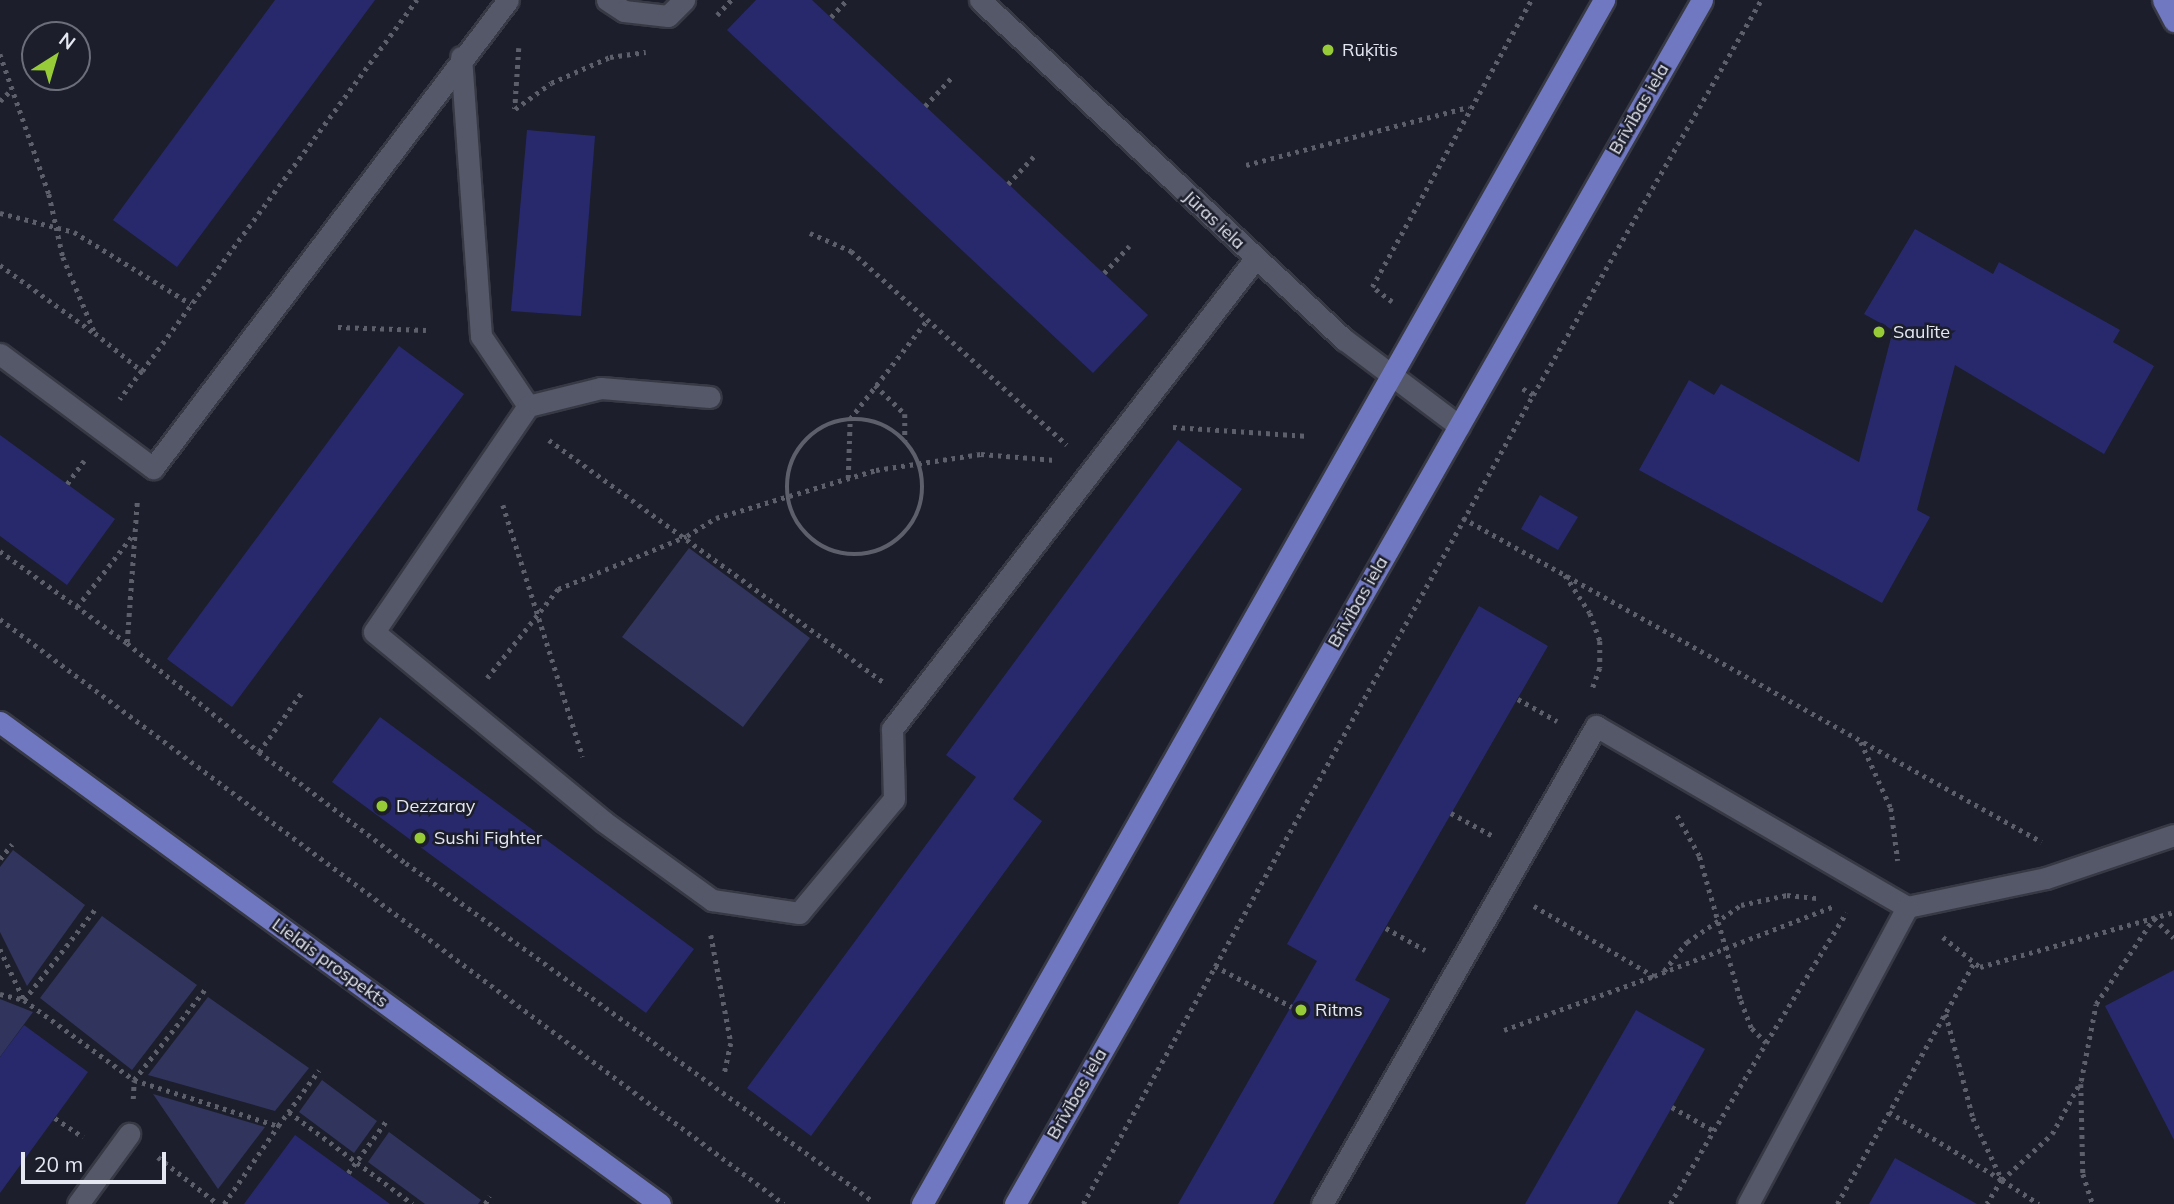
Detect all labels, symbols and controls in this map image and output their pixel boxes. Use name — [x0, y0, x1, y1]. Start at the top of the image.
north arrow — [21, 21, 91, 91]
text: N — [54, 27, 80, 55]
place label: Rūķītis — [1342, 39, 1398, 61]
marker: Rūķītis — [1320, 42, 1336, 58]
street label: Brīvības iela — [1604, 60, 1674, 158]
street label: Jūras iela — [1179, 186, 1249, 254]
place label: Saulīte — [1893, 321, 1950, 343]
marker: Saulīte — [1871, 324, 1887, 340]
street label: Brīvības iela — [1323, 553, 1393, 651]
place label: Dezzaray — [396, 795, 475, 817]
marker: Dezzaray — [374, 798, 390, 814]
place label: Sushi Fighter — [434, 827, 542, 849]
marker: Sushi Fighter — [412, 830, 428, 846]
street label: Lielais prospekts — [268, 914, 392, 1012]
place label: Ritms — [1315, 999, 1363, 1021]
marker: Ritms — [1293, 1002, 1309, 1018]
street label: Brīvības iela — [1042, 1045, 1112, 1143]
scale bar — [24, 1138, 170, 1182]
text: 20 m — [34, 1151, 83, 1177]

